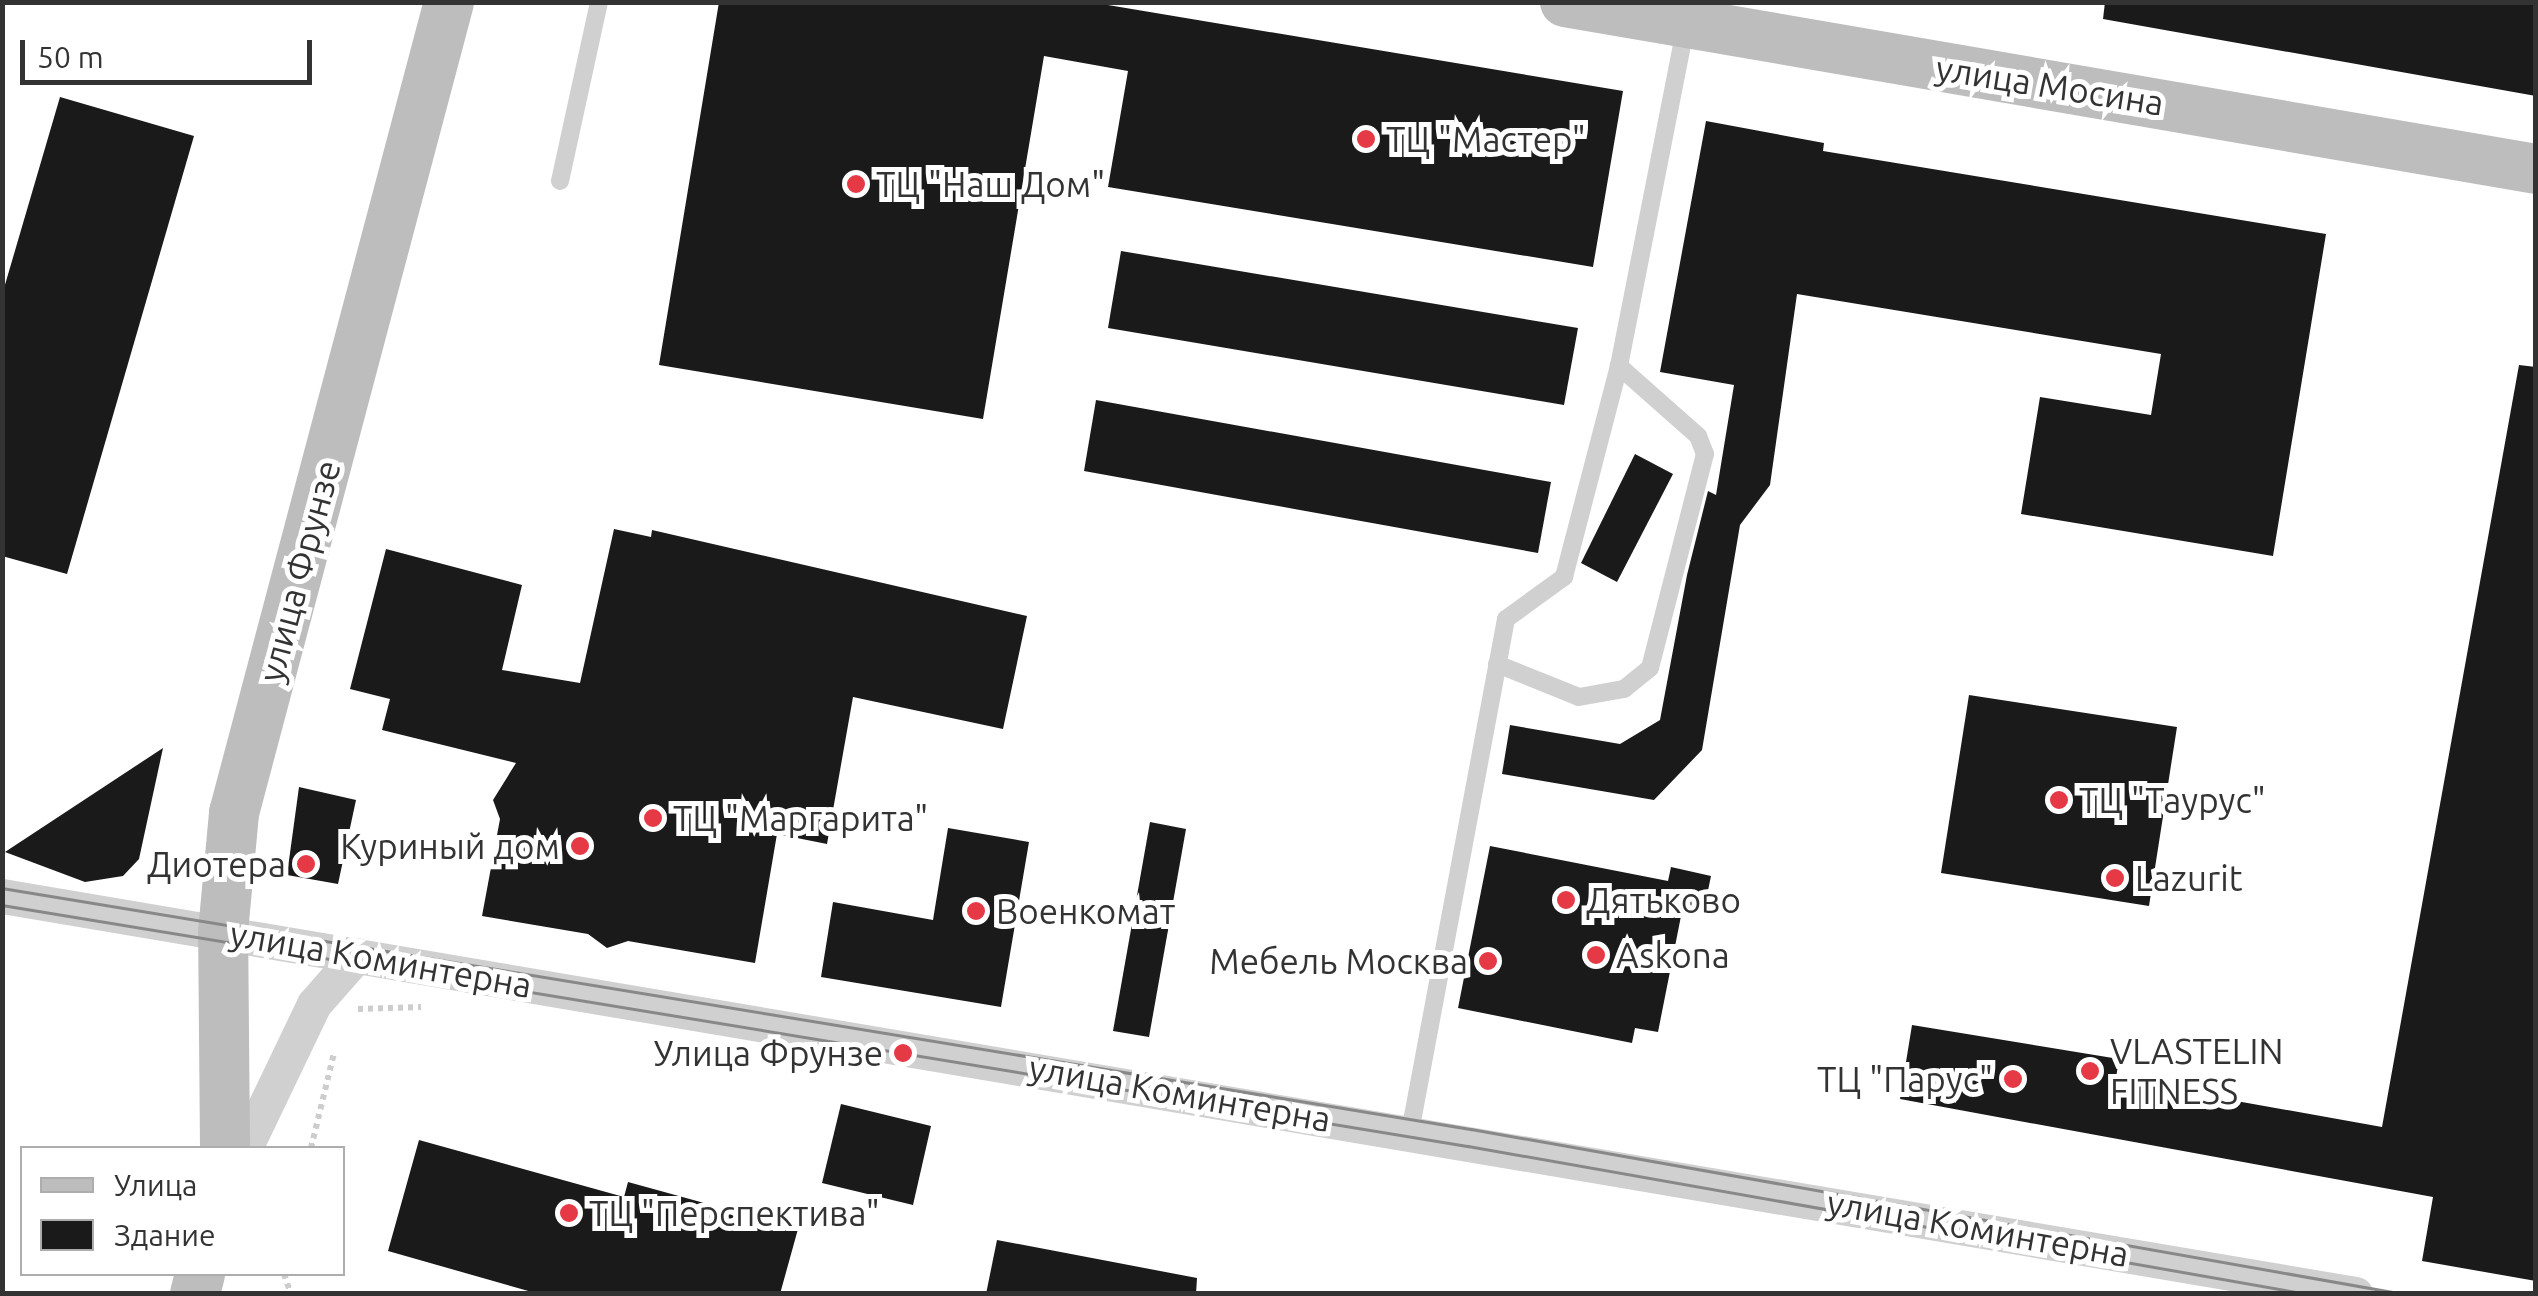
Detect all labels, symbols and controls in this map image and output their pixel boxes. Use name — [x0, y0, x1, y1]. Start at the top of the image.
scale bar — [25, 20, 318, 82]
text: 50 m — [37, 40, 104, 74]
street label: улица Мосина — [1933, 46, 2167, 124]
place label: ТЦ "Мастер" — [1386, 118, 1586, 160]
marker: ТЦ "Мастер" — [1355, 128, 1377, 150]
place label: ТЦ "Наш Дом" — [876, 163, 1105, 205]
marker: ТЦ "Наш Дом" — [845, 173, 867, 195]
street label: улица Фрунзе — [249, 456, 349, 686]
place label: ТЦ "Таурус" — [2079, 779, 2266, 821]
marker: ТЦ "Таурус" — [2048, 789, 2070, 811]
place label: ТЦ "Маргарита" — [673, 797, 928, 839]
marker: ТЦ "Маргарита" — [642, 807, 664, 829]
place label: Куриный дом — [340, 825, 560, 867]
marker: Куриный дом — [569, 835, 591, 857]
place label: Диотера — [147, 843, 286, 885]
marker: Диотера — [295, 853, 317, 875]
place label: Lazurit — [2135, 857, 2242, 899]
marker: Lazurit — [2104, 867, 2126, 889]
place label: Дятьково — [1586, 879, 1741, 921]
marker: Дятьково — [1555, 889, 1577, 911]
place label: Военкомат — [996, 890, 1175, 932]
marker: Военкомат — [965, 900, 987, 922]
street label: улица Коминтерна — [227, 912, 535, 1006]
place label: Askona — [1616, 934, 1730, 976]
place label: Мебель Москва — [1209, 940, 1468, 982]
marker: Askona — [1585, 944, 1607, 966]
marker: Мебель Москва — [1477, 950, 1499, 972]
place label: VLASTELIN FITNESS — [2110, 1030, 2283, 1112]
place label: Улица Фрунзе — [654, 1032, 883, 1074]
marker: Улица Фрунзе — [892, 1042, 914, 1064]
street label: улица Коминтерна — [1026, 1046, 1334, 1140]
place label: ТЦ "Парус" — [1817, 1058, 1993, 1100]
marker: VLASTELIN FITNESS — [2079, 1060, 2101, 1082]
marker: ТЦ "Парус" — [2002, 1068, 2024, 1090]
legend — [20, 1146, 345, 1276]
text: Улица — [114, 1168, 198, 1202]
street label: улица Коминтерна — [1824, 1181, 2132, 1275]
place label: ТЦ "Перспектива" — [589, 1192, 880, 1234]
marker: ТЦ "Перспектива" — [558, 1202, 580, 1224]
text: Здание — [114, 1218, 216, 1252]

